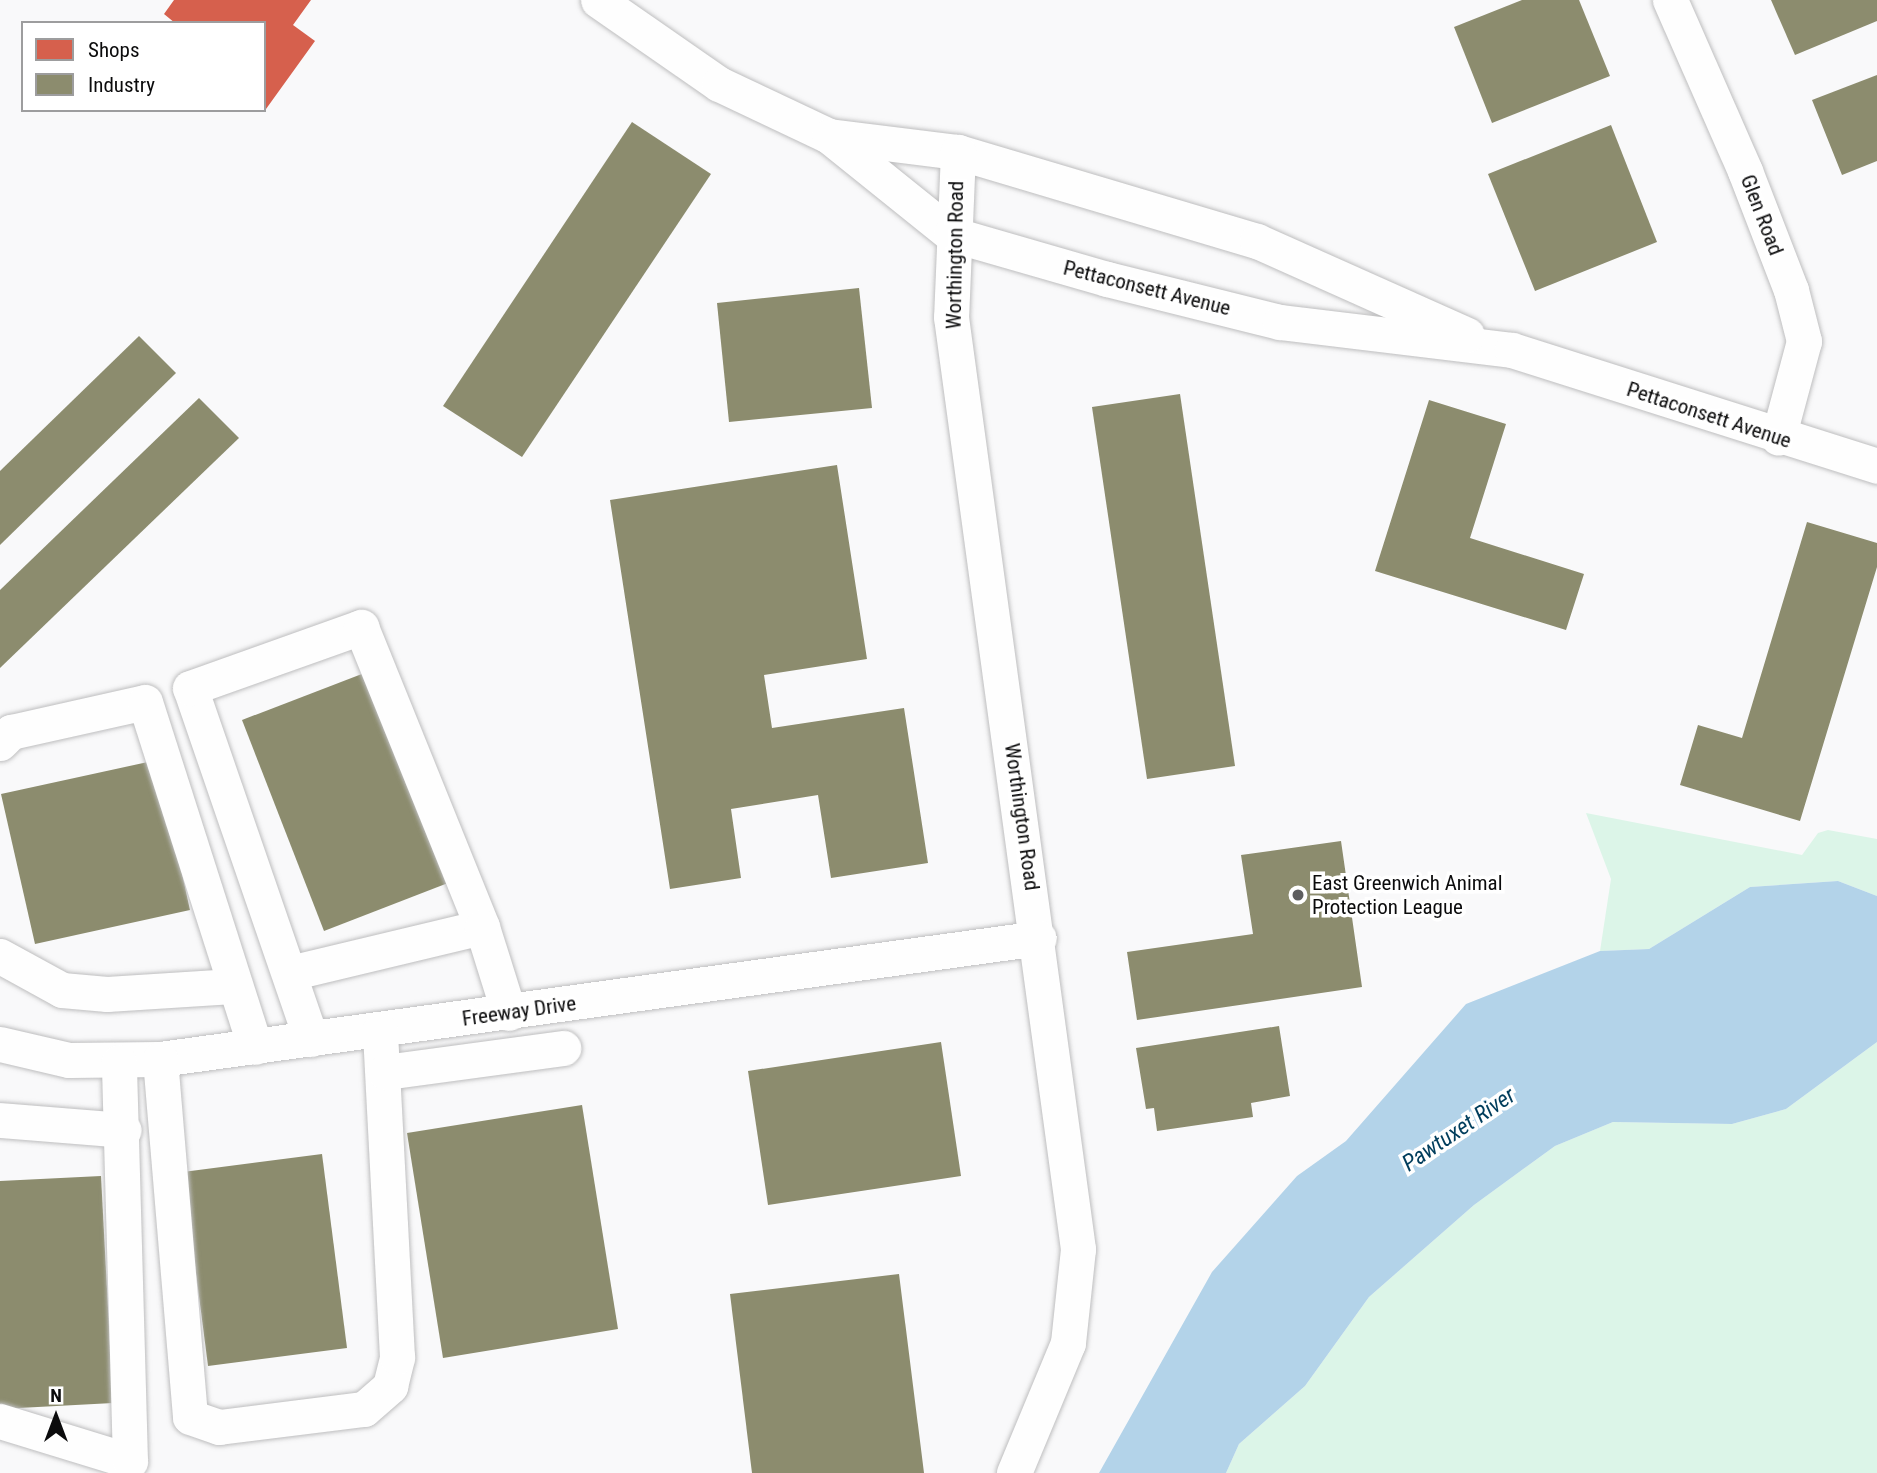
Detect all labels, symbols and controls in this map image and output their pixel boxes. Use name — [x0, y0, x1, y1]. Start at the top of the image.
legend — [21, 21, 266, 112]
text: Shops — [88, 38, 140, 62]
text: Industry — [88, 73, 155, 97]
street label: Glen Road — [1735, 171, 1789, 259]
street label: Worthington Road — [941, 181, 969, 329]
street label: Pettaconsett Avenue — [1061, 255, 1233, 321]
street label: Pettaconsett Avenue — [1624, 377, 1794, 453]
street label: Worthington Road — [999, 742, 1045, 892]
place label: East Greenwich Animal Protection League — [1312, 870, 1502, 920]
marker: East Greenwich Animal Protection League — [1290, 887, 1306, 903]
street label: Freeway Drive — [460, 991, 578, 1031]
water label: Pawtuxet River — [1397, 1082, 1521, 1178]
north arrow — [21, 1382, 91, 1452]
text: N — [50, 1384, 62, 1407]

